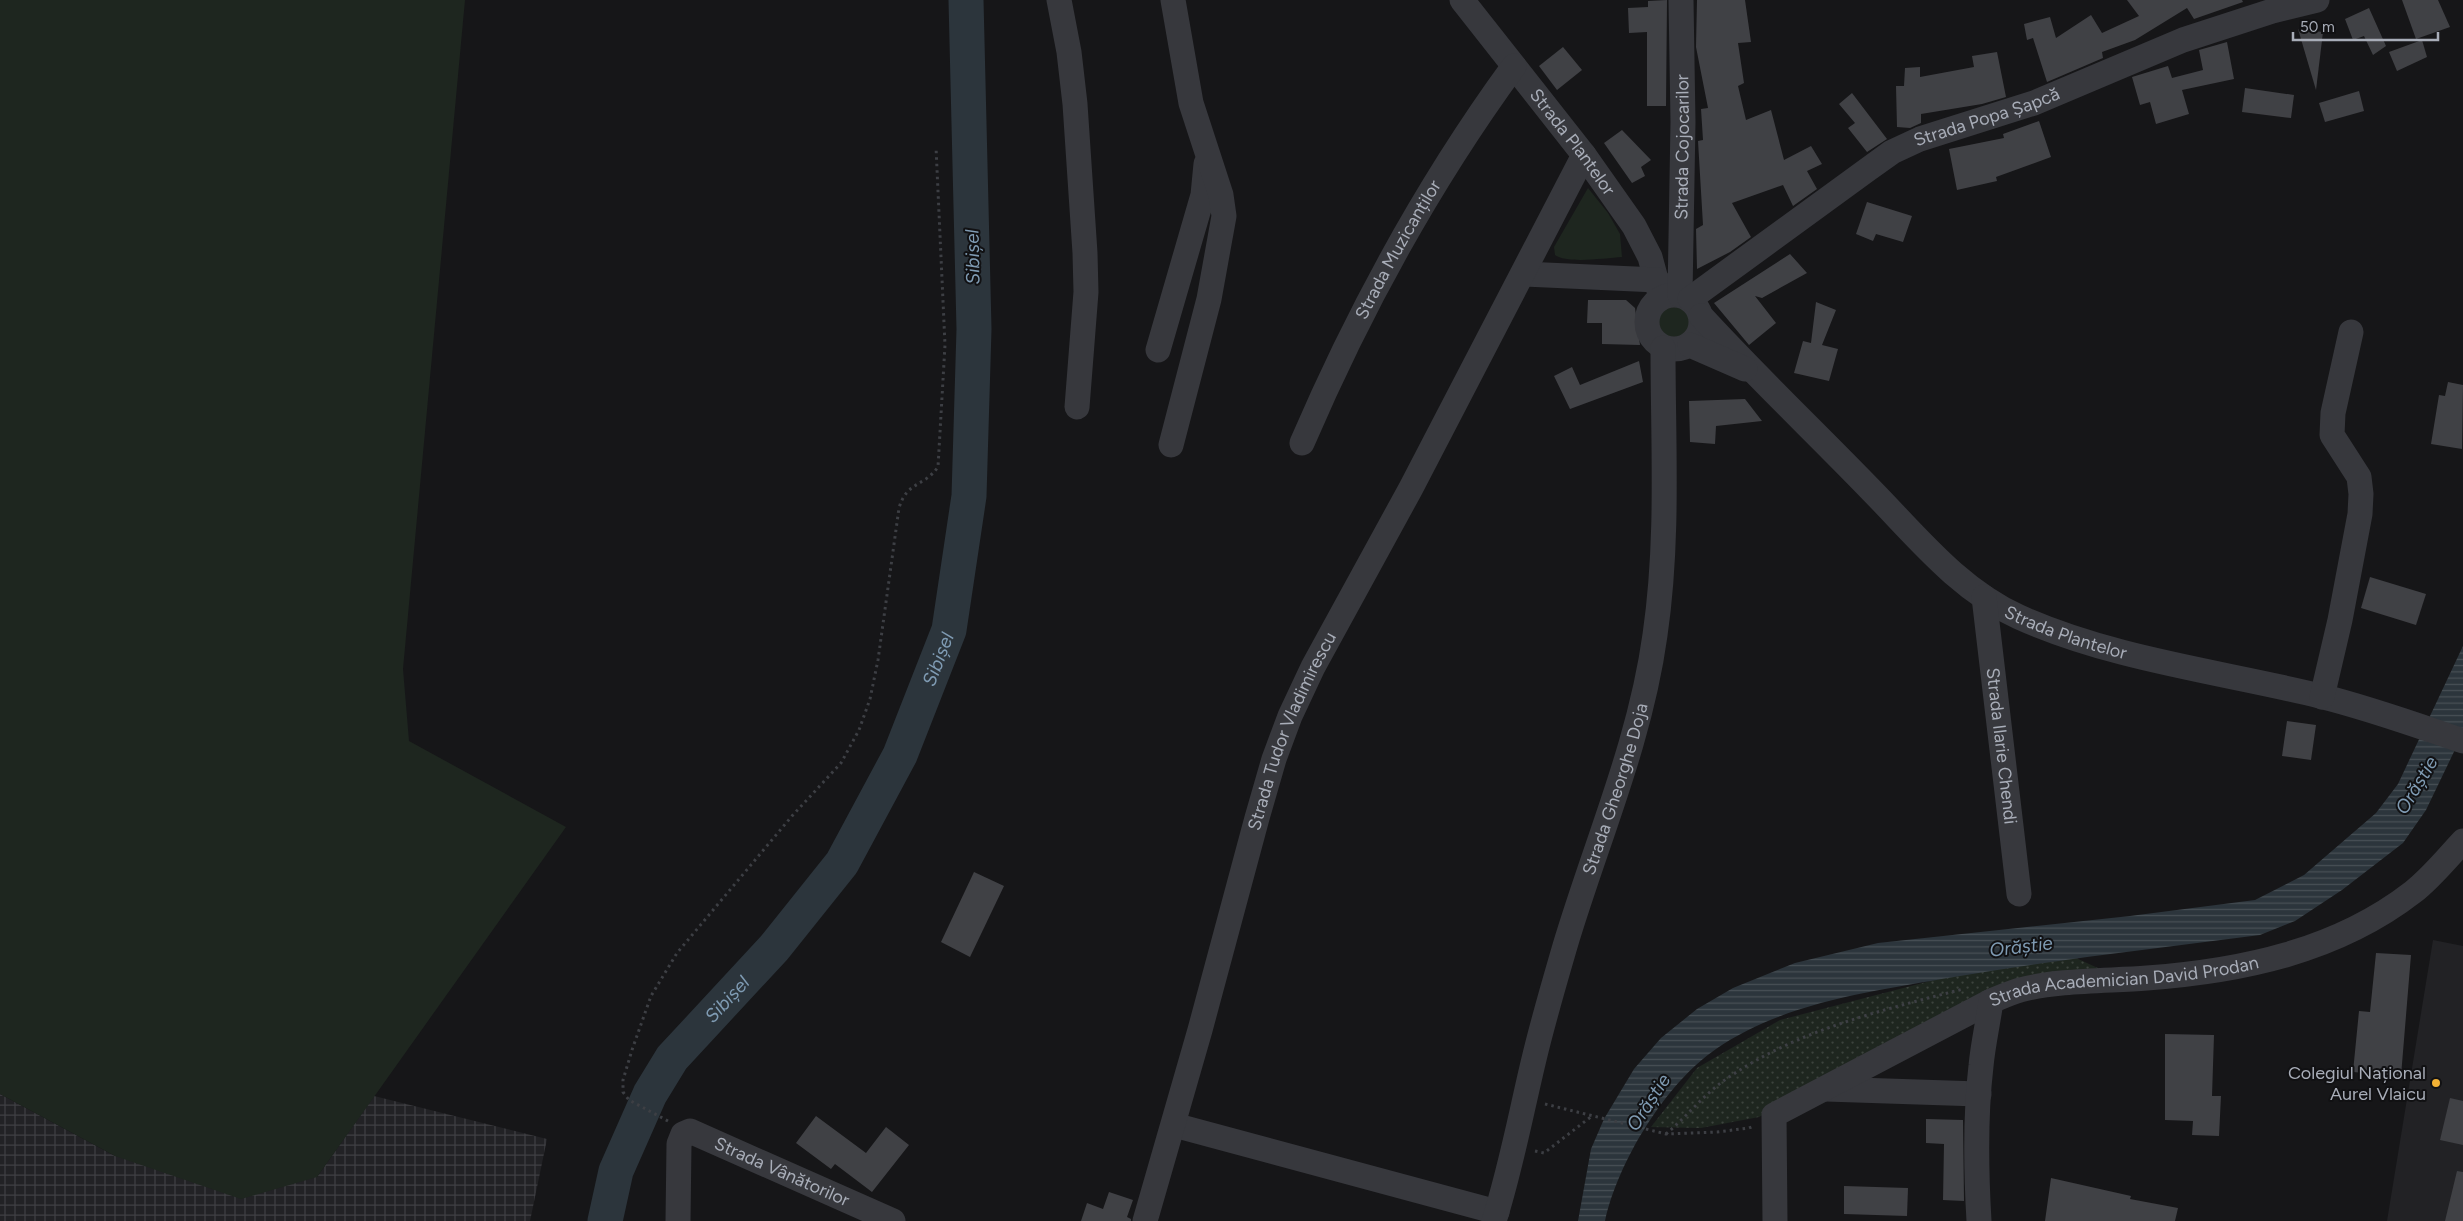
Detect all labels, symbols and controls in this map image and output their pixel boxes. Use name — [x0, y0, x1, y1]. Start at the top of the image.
scale bar — [2293, 10, 2438, 42]
text: 50 m — [2300, 18, 2335, 36]
street label: Strada Cojocarilor — [1670, 74, 1694, 220]
street label: Strada Popa Șapcă — [1910, 82, 2063, 151]
street label: Strada Plantelor — [1525, 84, 1620, 200]
street label: Strada Muzicanților — [1350, 176, 1446, 323]
water label: Sibișel — [961, 228, 984, 285]
street label: Strada Plantelor — [2001, 601, 2129, 664]
street label: Strada Tudor Vladimirescu — [1243, 628, 1341, 833]
water label: Sibișel — [917, 629, 959, 689]
street label: Strada Ilarie Chendi — [1981, 666, 2022, 826]
street label: Strada Gheorghe Doja — [1578, 701, 1653, 878]
water label: Orăștie — [2390, 752, 2443, 818]
water label: Orăștie — [1988, 931, 2055, 962]
street label: Strada Academician David Prodan — [1986, 951, 2261, 1012]
water label: Sibișel — [700, 971, 755, 1027]
place label: Colegiul Național Aurel Vlaicu — [2288, 1062, 2426, 1105]
water label: Orăștie — [1621, 1069, 1676, 1135]
marker: Colegiul Național Aurel Vlaicu — [2430, 1077, 2442, 1089]
street label: Strada Vânătorilor — [711, 1132, 853, 1211]

